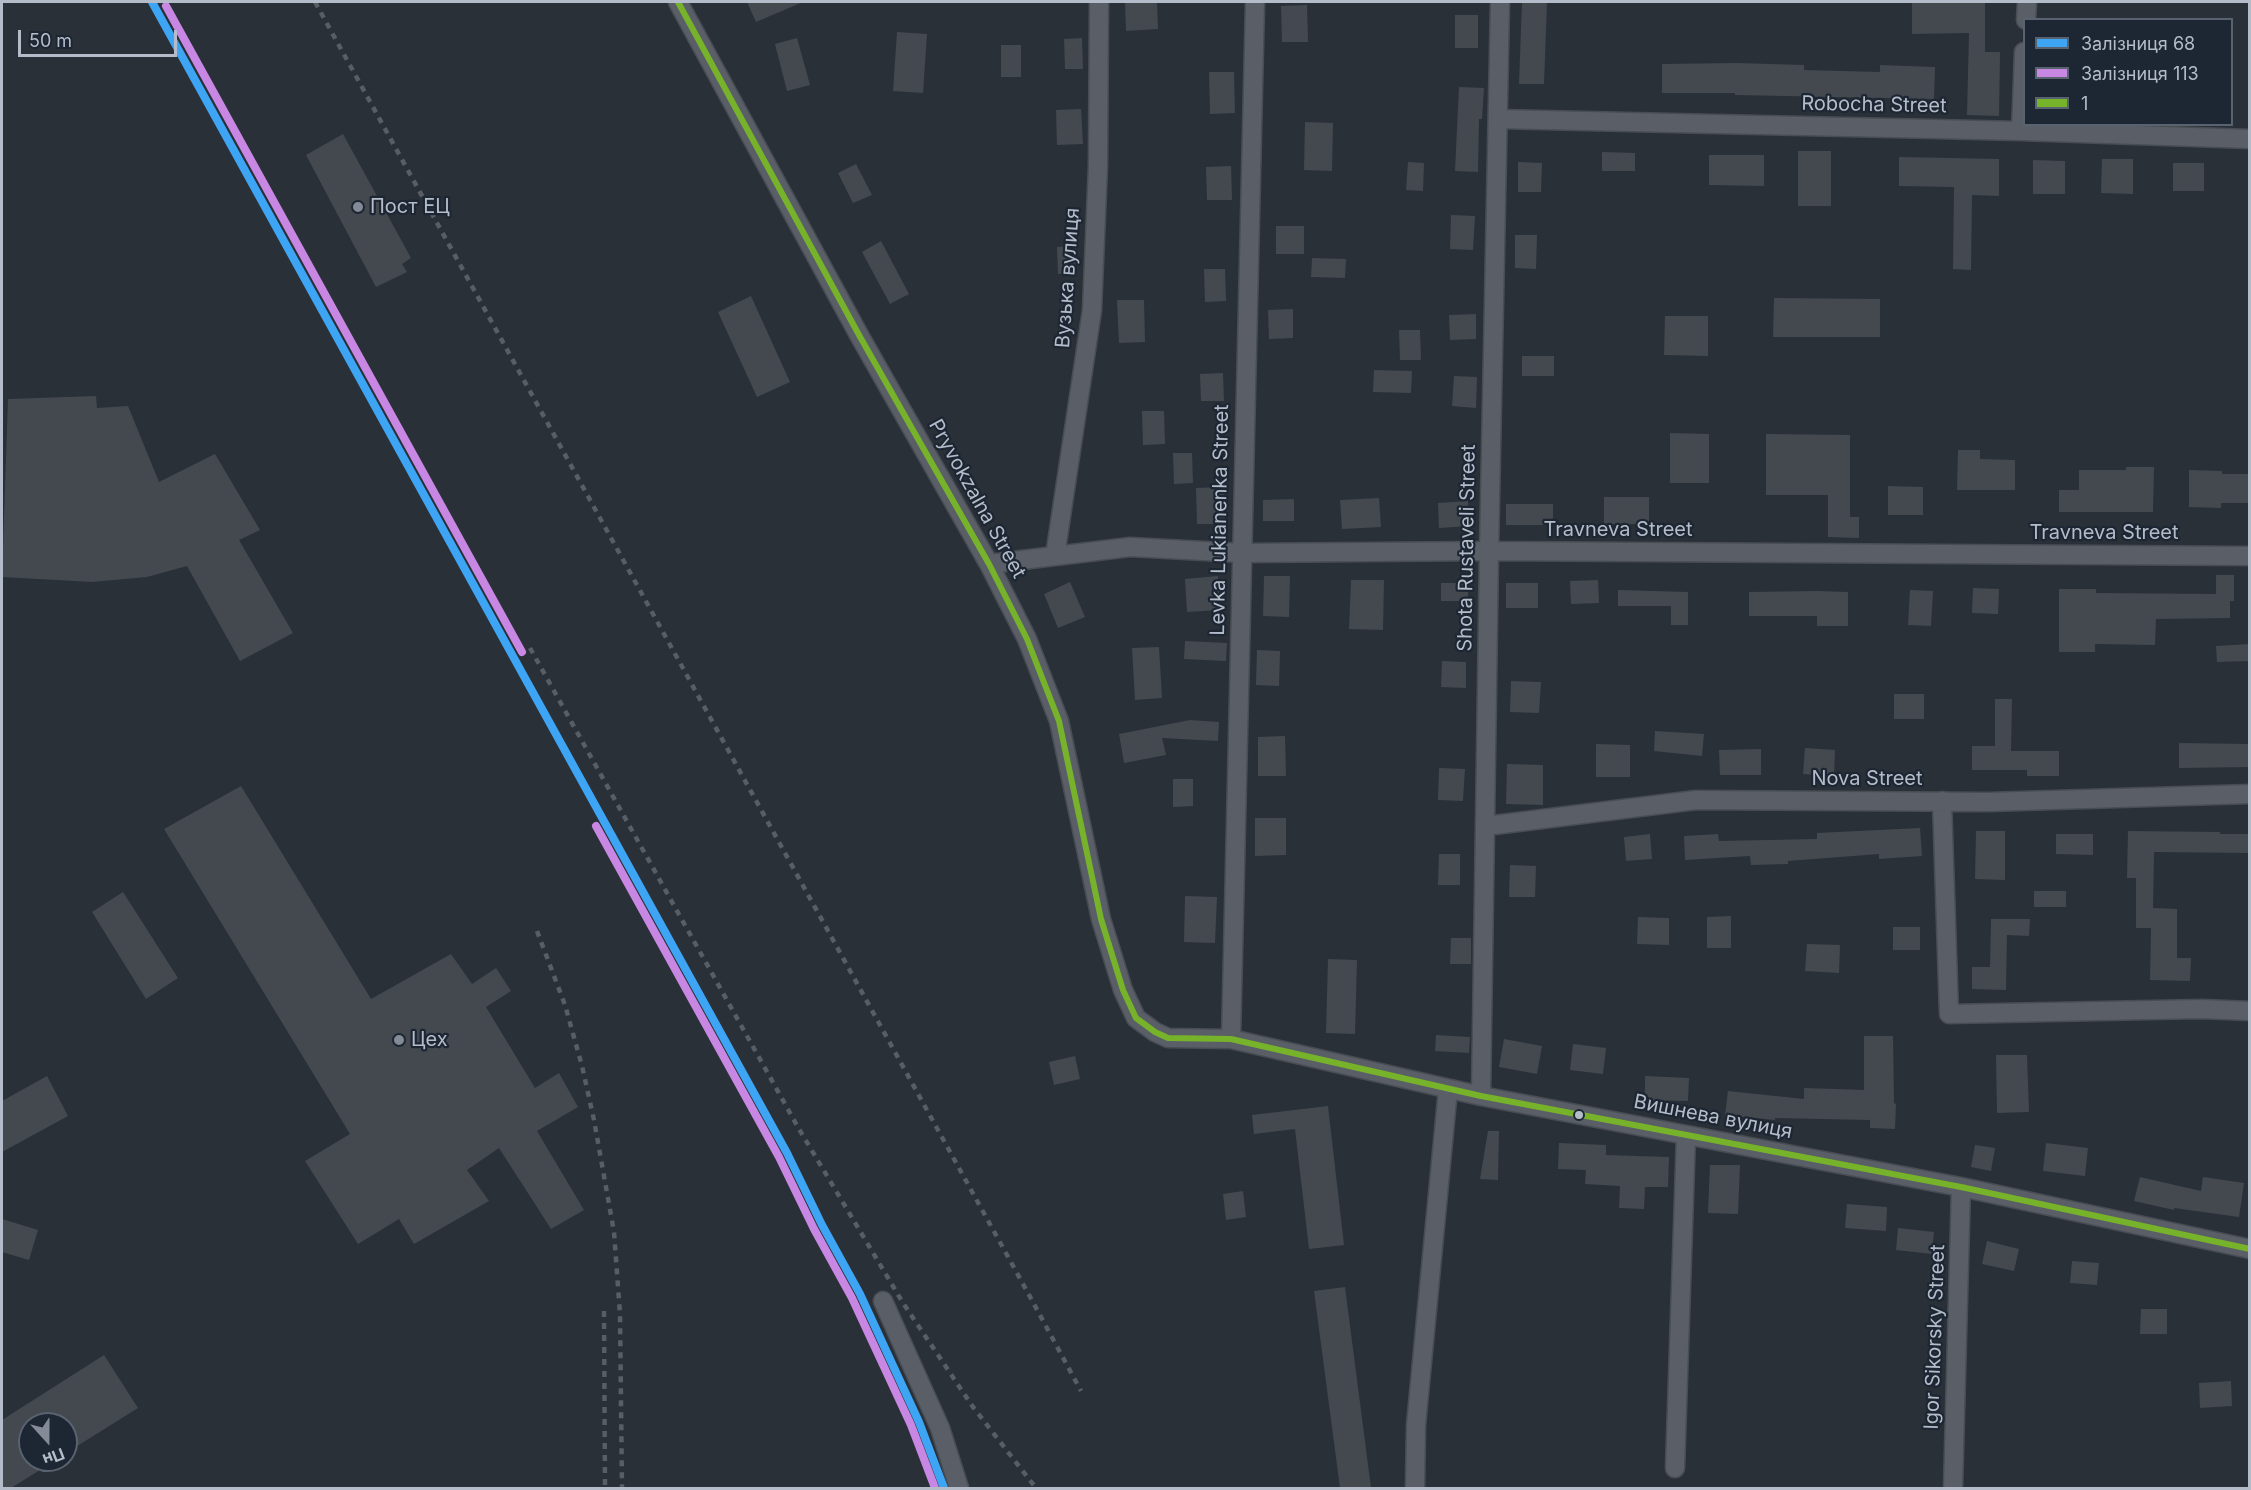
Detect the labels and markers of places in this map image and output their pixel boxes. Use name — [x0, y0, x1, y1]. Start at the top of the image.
place label: Пост ЕЦ — [370, 195, 450, 219]
marker: Пост ЕЦ — [351, 200, 365, 214]
place label: Цех — [411, 1028, 448, 1052]
marker: Цех — [392, 1033, 406, 1047]
unlabelled marker — [1573, 1109, 1585, 1121]

